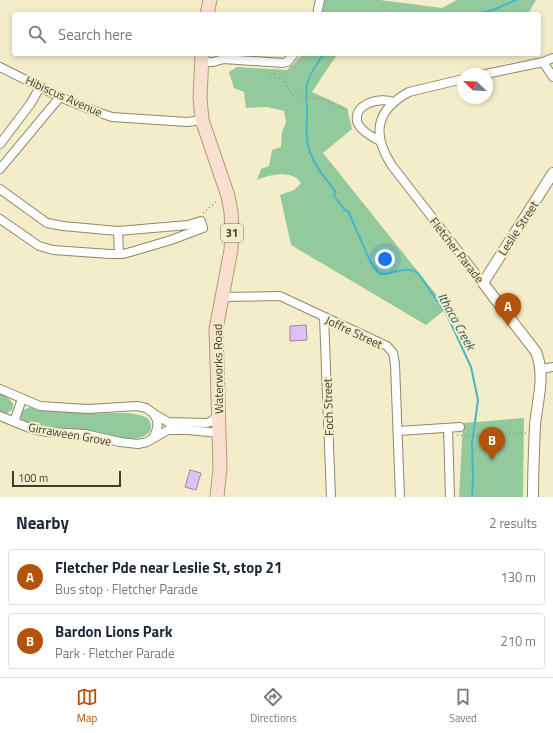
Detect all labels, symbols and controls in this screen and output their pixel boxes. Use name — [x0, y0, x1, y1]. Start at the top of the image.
search box — [12, 12, 541, 56]
icon: search — [26, 23, 48, 45]
text: Search here — [58, 23, 132, 46]
north arrow — [457, 68, 493, 104]
street label: Hibiscus Avenue — [22, 71, 106, 121]
street label: Leslie Street — [493, 196, 543, 259]
street label: Fletcher Parade — [425, 213, 489, 287]
road number: 31 — [221, 224, 243, 242]
your location — [375, 249, 395, 269]
water label: Ithaca Creek — [433, 289, 482, 355]
pin: A — [495, 293, 521, 326]
street label: Joffre Street — [322, 310, 387, 354]
street label: Waterworks Road — [208, 324, 228, 414]
street label: Foch Street — [317, 377, 339, 436]
street label: Girraween Grove — [27, 417, 113, 451]
pin: B — [479, 427, 505, 460]
scale bar — [12, 469, 121, 488]
text: 100 m — [18, 470, 48, 486]
text: Nearby — [16, 510, 69, 536]
text: 2 results — [489, 513, 537, 533]
text: Fletcher Pde near Leslie St, stop 21 — [55, 556, 282, 579]
text: A — [26, 567, 34, 587]
text: 130 m — [500, 567, 536, 587]
text: Bus stop · Fletcher Parade — [55, 579, 198, 599]
text: Bardon Lions Park — [55, 620, 173, 643]
text: B — [26, 631, 34, 651]
text: 210 m — [500, 631, 536, 651]
text: Park · Fletcher Parade — [55, 643, 175, 663]
tab: Map — [76, 686, 98, 726]
tab: Directions — [250, 686, 297, 726]
tab: Saved — [449, 686, 477, 726]

